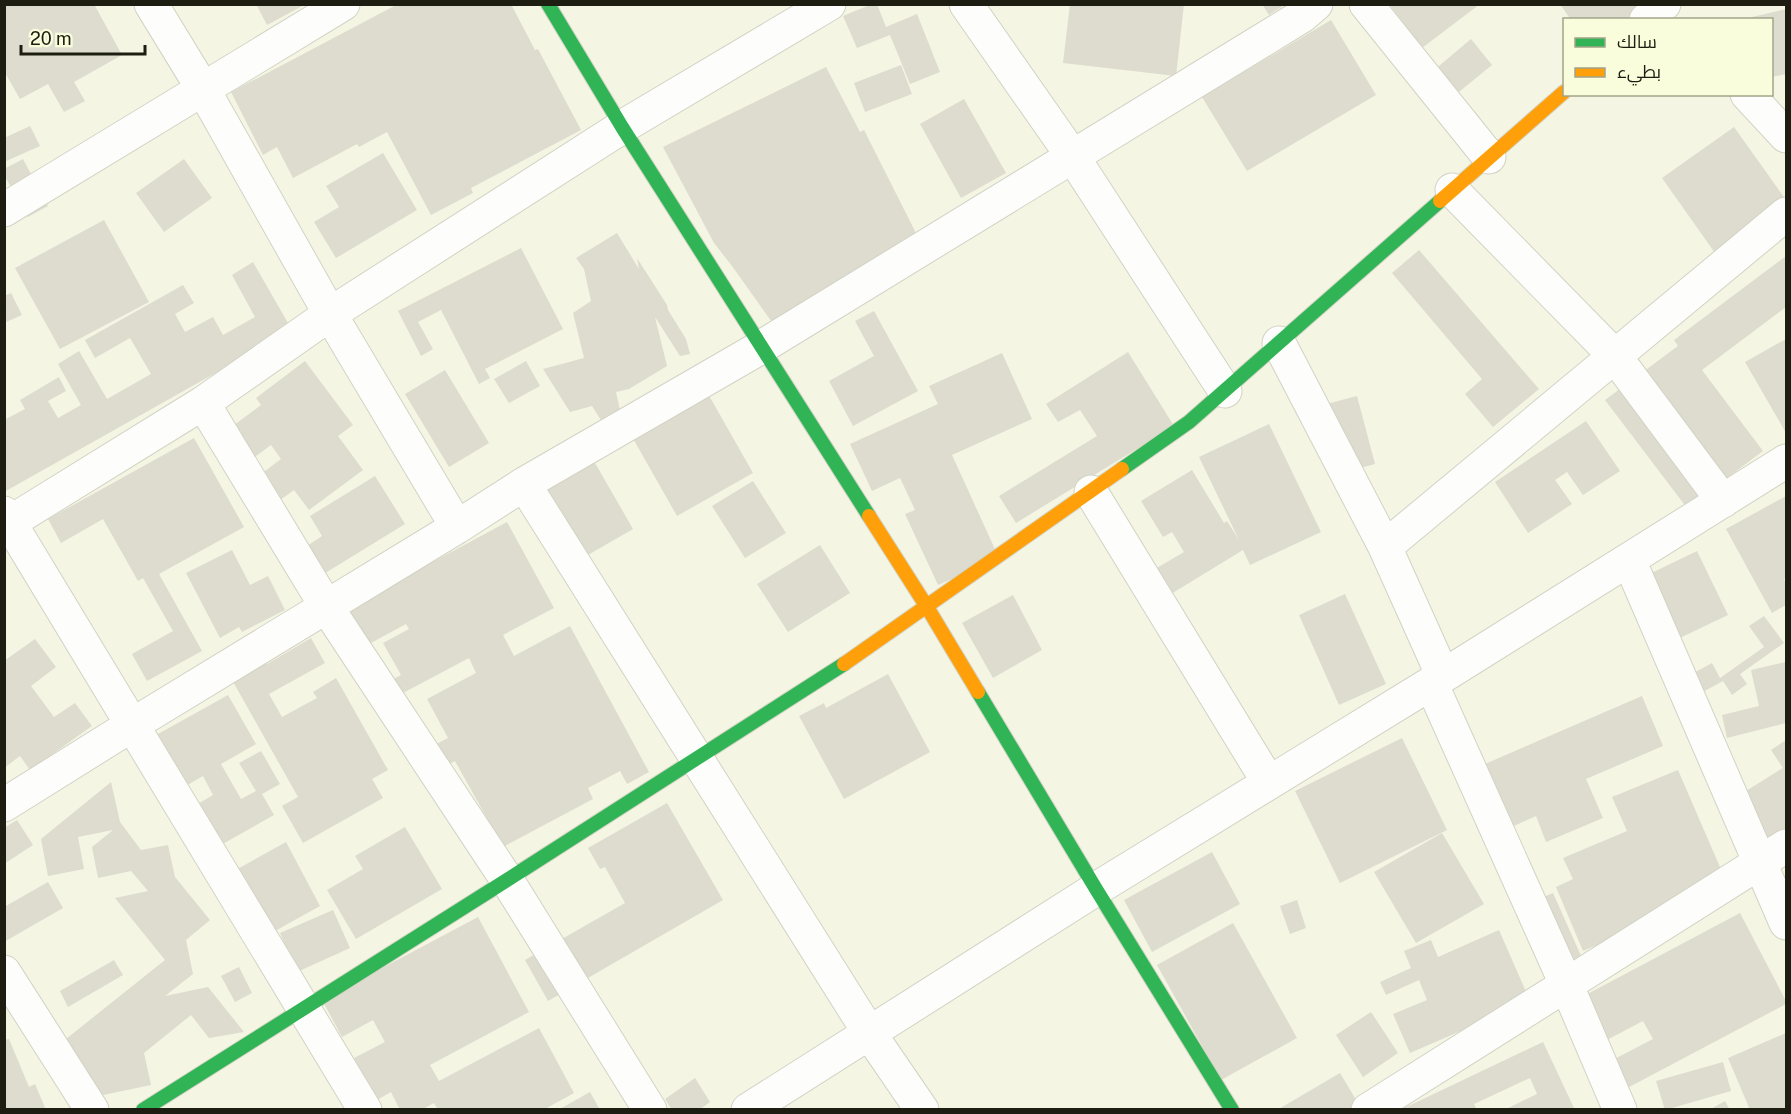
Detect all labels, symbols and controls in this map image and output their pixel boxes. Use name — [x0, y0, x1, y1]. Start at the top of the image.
scale bar — [21, 18, 146, 56]
legend — [1563, 18, 1773, 96]
text: 20 m — [30, 28, 72, 49]
text: سالك — [1617, 31, 1657, 52]
text: بطيء — [1617, 61, 1661, 86]

